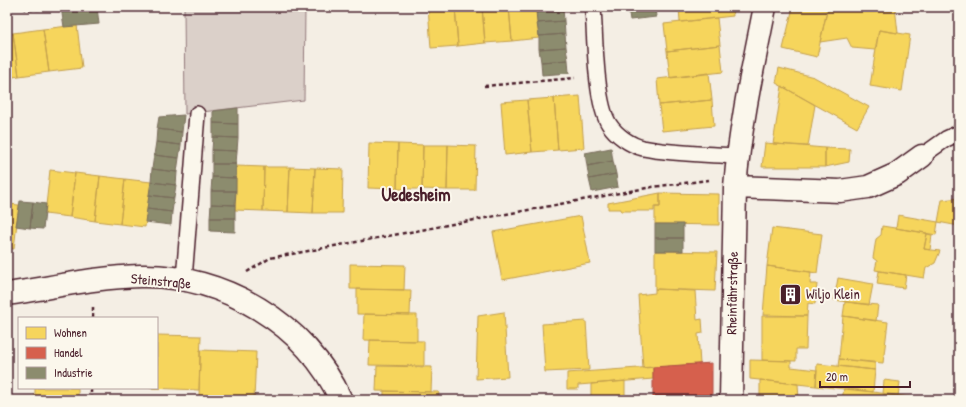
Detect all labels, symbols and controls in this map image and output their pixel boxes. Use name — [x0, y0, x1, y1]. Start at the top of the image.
district label: Uedesheim — [381, 182, 451, 207]
street label: Rheinfährstraße — [721, 251, 743, 335]
street label: Steinstraße — [130, 268, 192, 294]
building icon: Wiljo Klein — [777, 281, 803, 307]
place label: Wiljo Klein — [806, 284, 860, 304]
legend — [18, 317, 158, 389]
text: Wohnen — [54, 324, 87, 341]
text: Handel — [54, 344, 83, 361]
scale bar — [820, 363, 910, 389]
text: Industrie — [54, 364, 93, 381]
text: 20 m — [826, 368, 848, 385]

